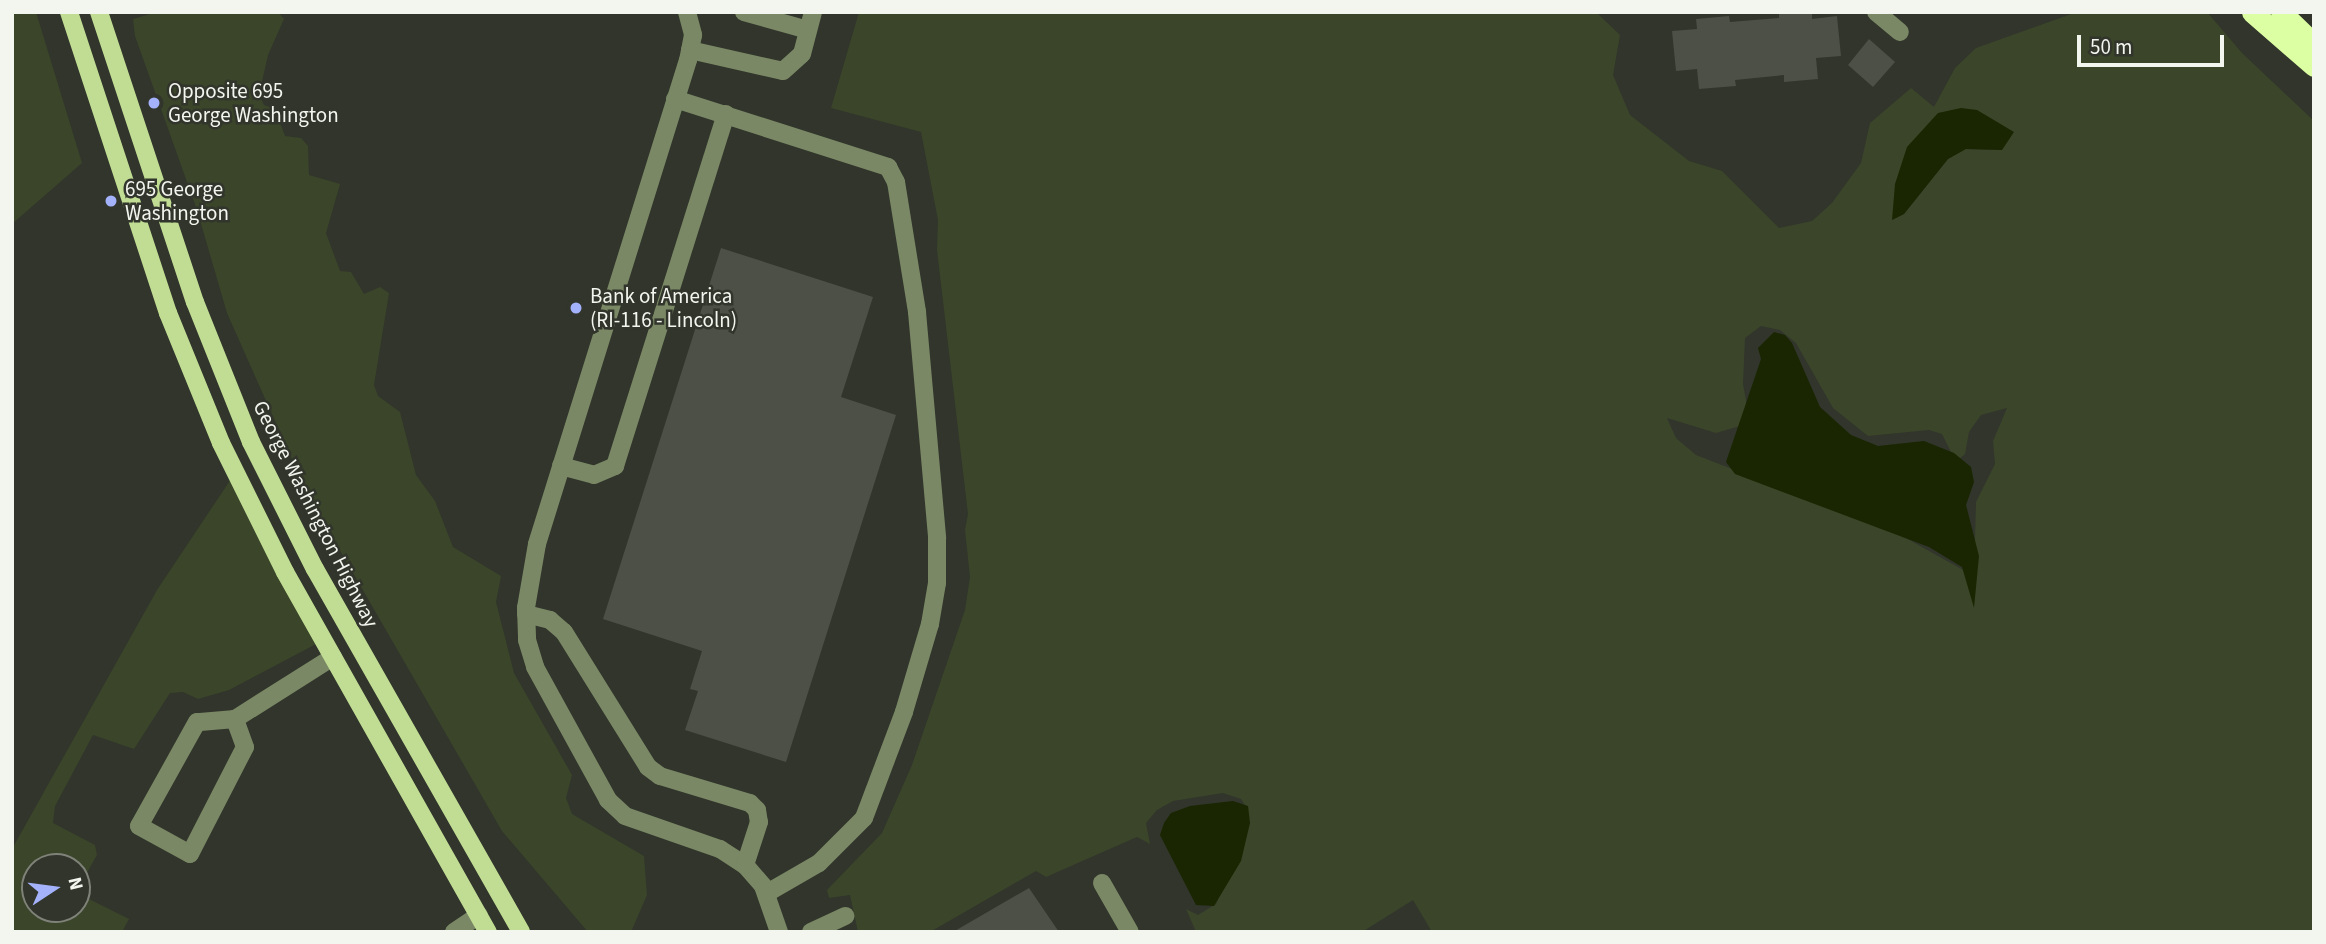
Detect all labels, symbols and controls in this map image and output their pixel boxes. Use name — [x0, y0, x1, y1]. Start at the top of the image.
scale bar — [2081, 21, 2228, 65]
text: 50 m — [2090, 32, 2132, 62]
place label: Opposite 695 George Washington — [168, 78, 339, 128]
marker: Opposite 695 George Washington — [146, 95, 162, 111]
place label: 695 George Washington — [125, 176, 229, 226]
marker: 695 George Washington — [103, 193, 119, 209]
place label: Bank of America (RI-116 - Lincoln) — [590, 283, 737, 333]
marker: Bank of America (RI-116 - Lincoln) — [568, 300, 584, 316]
street label: George Washington Highway — [248, 396, 384, 632]
north arrow — [21, 853, 91, 923]
text: N — [60, 874, 90, 893]

